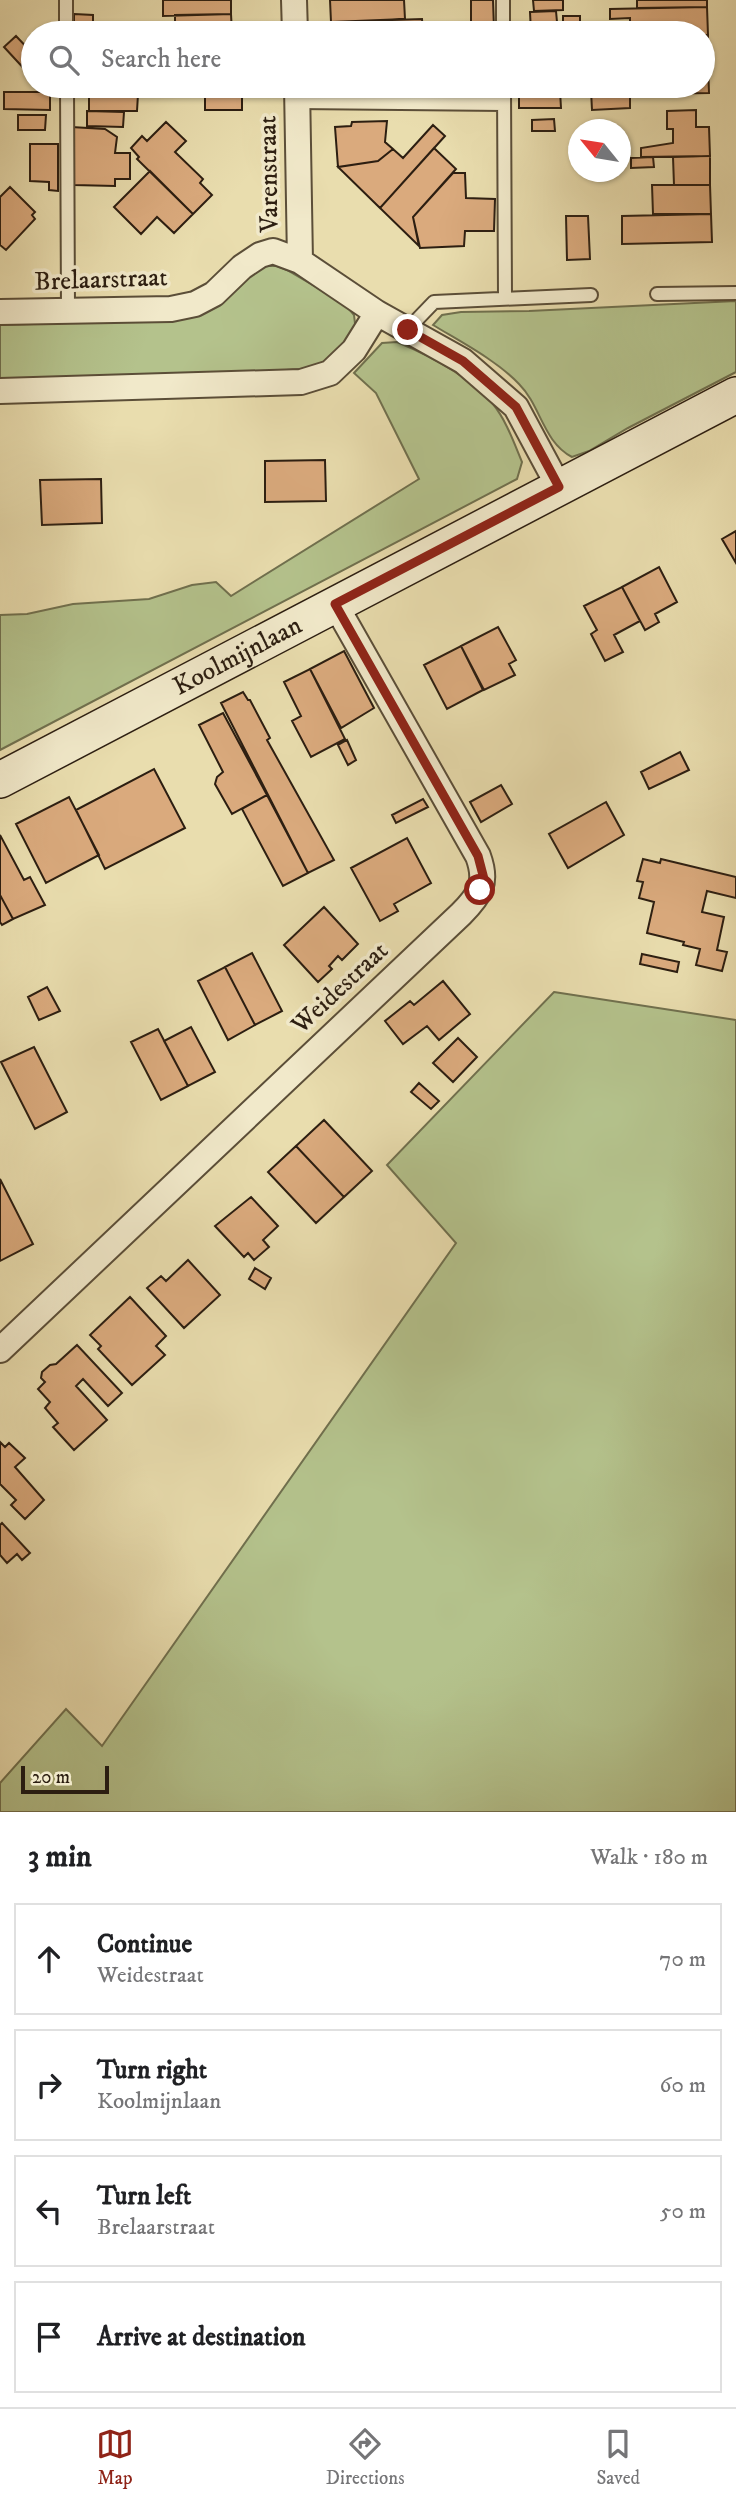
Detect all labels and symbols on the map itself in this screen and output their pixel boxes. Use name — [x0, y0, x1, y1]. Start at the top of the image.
street label: Varenstraat — [251, 115, 287, 234]
north arrow — [568, 119, 631, 182]
street label: Brelaarstraat — [34, 261, 168, 299]
route end — [392, 314, 423, 345]
street label: Koolmijnlaan — [168, 608, 308, 703]
route start — [464, 874, 495, 905]
street label: Weidestraat — [284, 935, 395, 1042]
scale bar — [21, 1763, 108, 1795]

